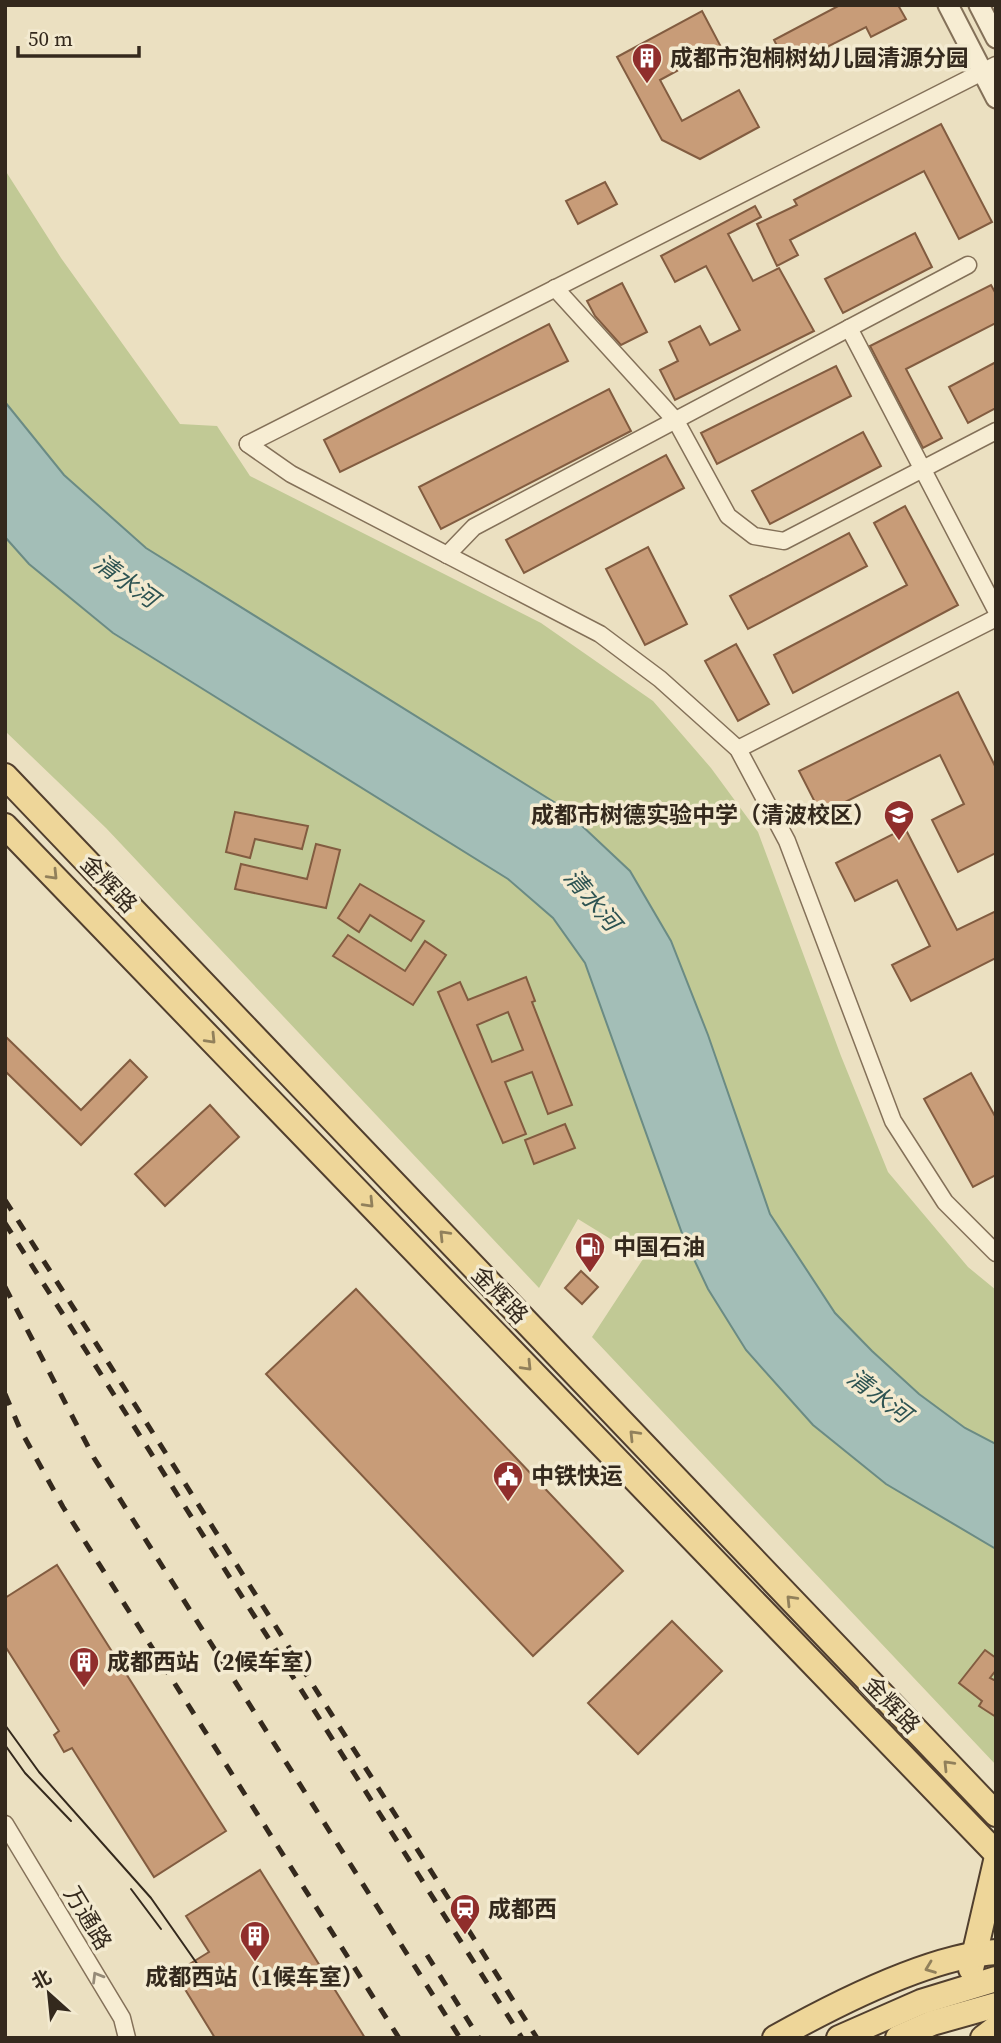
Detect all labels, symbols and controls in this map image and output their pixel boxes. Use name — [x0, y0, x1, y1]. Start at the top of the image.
scale bar — [18, 14, 138, 58]
text: 50 m — [28, 24, 73, 53]
building icon: 成都市泡桐树幼儿园清源分园 — [630, 41, 664, 85]
place label: 成都市泡桐树幼儿园清源分园 — [670, 42, 969, 74]
water label: 清水河 — [87, 546, 168, 617]
school or university icon: 成都市树德实验中学（清波校区） — [882, 798, 916, 842]
place label: 成都市树德实验中学（清波校区） — [531, 799, 876, 831]
street label: 金辉路 — [74, 848, 144, 920]
water label: 清水河 — [557, 861, 631, 941]
one-way arrow — [44, 867, 57, 880]
one-way arrow — [202, 1031, 215, 1044]
one-way arrow — [360, 1194, 373, 1207]
one-way arrow — [439, 1230, 452, 1243]
fuel station icon: 中国石油 — [573, 1230, 607, 1274]
place label: 中国石油 — [613, 1231, 705, 1263]
street label: 金辉路 — [465, 1259, 535, 1331]
one-way arrow — [518, 1358, 531, 1371]
water label: 清水河 — [841, 1361, 921, 1433]
one-way arrow — [630, 1430, 643, 1443]
public building icon: 中铁快运 — [491, 1459, 525, 1503]
place label: 中铁快运 — [531, 1460, 623, 1492]
one-way arrow — [787, 1595, 800, 1608]
building icon: 成都西站（2候车室） — [67, 1645, 101, 1689]
place label: 成都西站（2候车室） — [107, 1646, 326, 1678]
street label: 金辉路 — [857, 1669, 927, 1741]
one-way arrow — [944, 1760, 957, 1773]
street label: 万通路 — [57, 1880, 119, 1956]
station icon: 成都西 — [448, 1892, 482, 1936]
place label: 成都西 — [488, 1893, 557, 1925]
building icon: 成都西站（1候车室） — [238, 1919, 272, 1963]
north arrow — [14, 1959, 84, 2029]
one-way arrow — [924, 1959, 936, 1973]
place label: 成都西站（1候车室） — [145, 1961, 365, 1993]
text: 北 — [27, 1963, 56, 1995]
one-way arrow — [93, 1971, 106, 1984]

